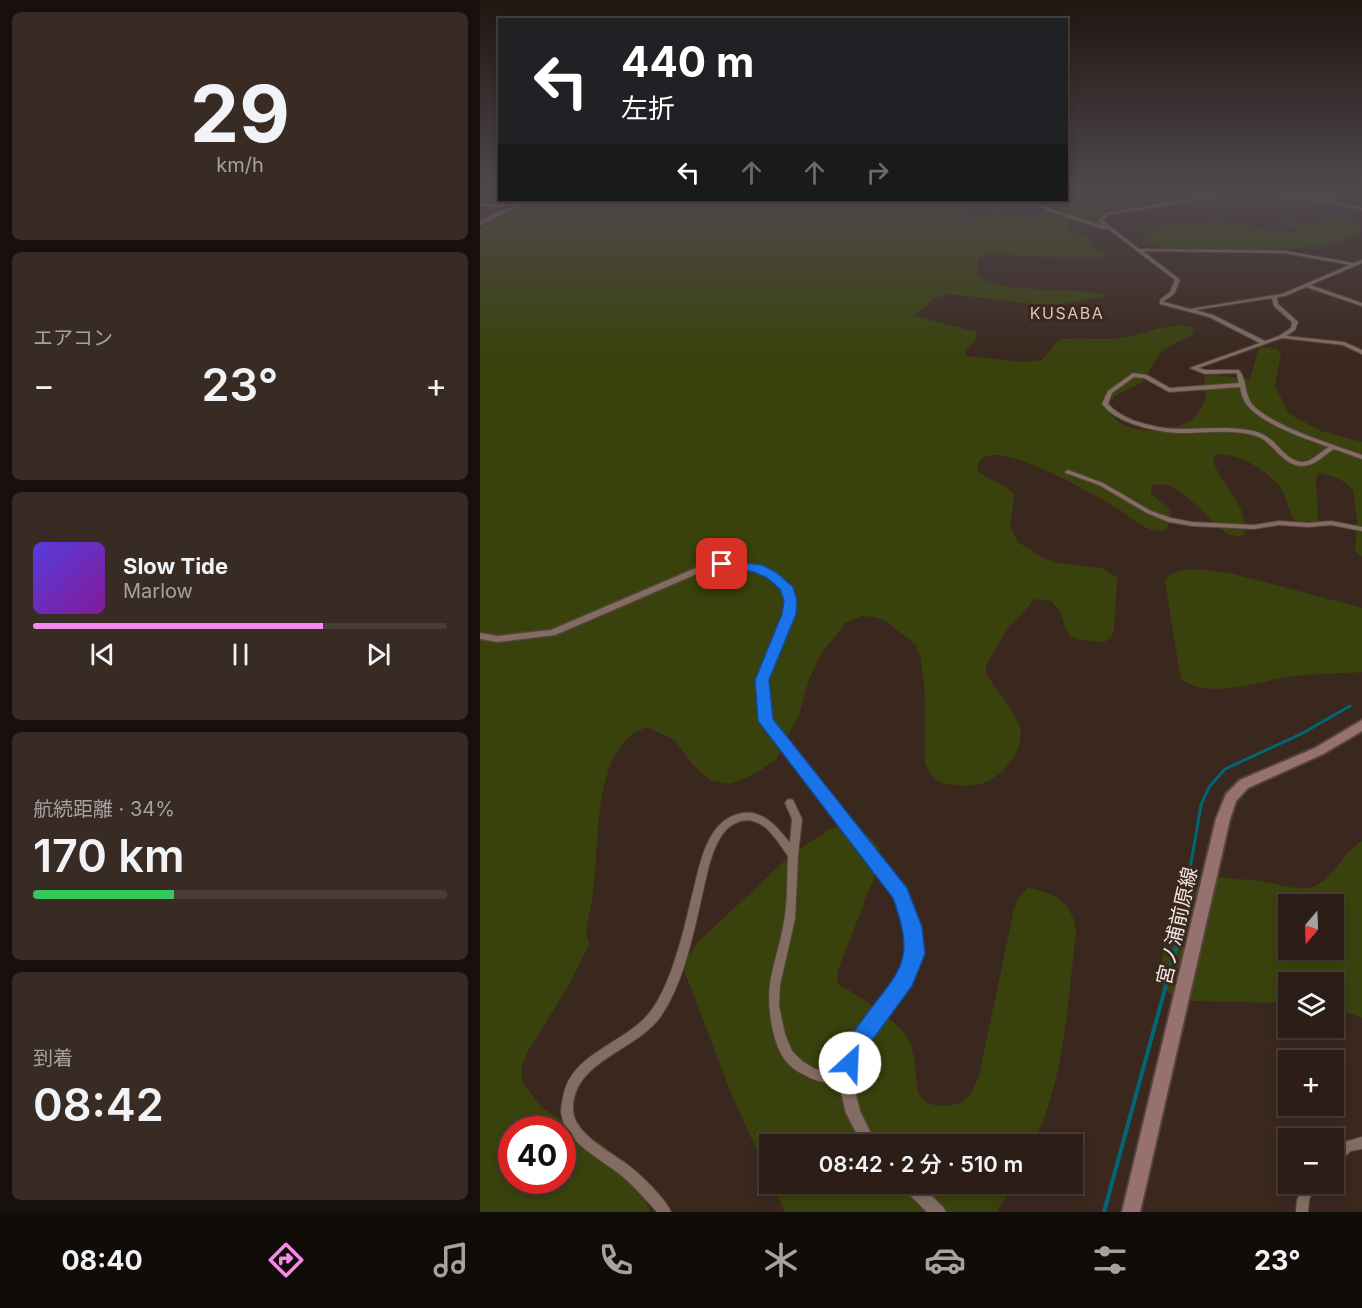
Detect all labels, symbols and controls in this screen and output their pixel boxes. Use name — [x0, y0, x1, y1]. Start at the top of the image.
text: 440 m — [621, 36, 754, 87]
icon: left — [522, 42, 600, 120]
text: 29 — [190, 66, 290, 161]
text: 左折 — [621, 92, 675, 125]
text: km/h — [216, 153, 264, 177]
icon: left — [672, 156, 705, 189]
icon: ahead — [735, 156, 768, 189]
icon: ahead — [798, 156, 831, 189]
icon: right — [861, 156, 894, 189]
district label: KUSABA — [1030, 303, 1104, 323]
text: エアコン — [33, 326, 113, 350]
text: 23° — [202, 357, 278, 412]
text: − — [33, 365, 55, 405]
text: + — [425, 365, 447, 405]
pin — [696, 538, 747, 589]
icon: arrive — [705, 547, 738, 580]
text: Slow Tide — [123, 553, 228, 579]
text: Marlow — [123, 579, 193, 603]
icon: previous — [86, 638, 119, 671]
icon: pause — [224, 638, 257, 671]
icon: next — [362, 638, 395, 671]
text: 航続距離 · 34% — [33, 797, 175, 821]
text: 170 km — [33, 828, 184, 883]
street label: 宮ノ浦前原線 — [1152, 865, 1202, 987]
north arrow — [1278, 894, 1344, 960]
map controls — [1278, 894, 1344, 1194]
button: layers — [1278, 972, 1344, 1038]
position arrow — [818, 1031, 882, 1095]
text: 到着 — [33, 1046, 73, 1070]
button: + — [1278, 1050, 1344, 1116]
text: 08:42 — [33, 1077, 164, 1132]
speed limit sign: 40 — [498, 1116, 576, 1194]
button: − — [1278, 1128, 1344, 1194]
text: 08:42 · 2 分 · 510 m — [819, 1151, 1023, 1177]
icon: directions — [265, 1239, 307, 1281]
icon: music — [430, 1239, 472, 1281]
icon: phone — [595, 1239, 637, 1281]
icon: climate — [760, 1239, 802, 1281]
icon: car — [924, 1239, 966, 1281]
icon: filters — [1089, 1239, 1131, 1281]
text: 08:40 — [61, 1244, 143, 1277]
text: 23° — [1254, 1244, 1301, 1277]

